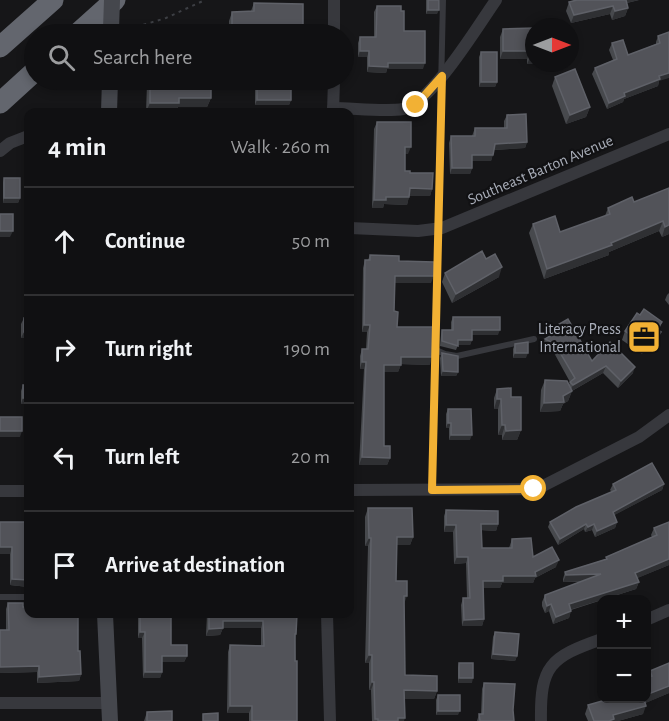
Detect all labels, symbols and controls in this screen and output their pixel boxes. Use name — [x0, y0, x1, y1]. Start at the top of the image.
north arrow — [525, 18, 579, 72]
search box — [24, 24, 354, 90]
icon: search — [45, 41, 78, 74]
text: Search here — [93, 46, 192, 68]
route end — [402, 91, 428, 117]
street label: Southeast Barton Avenue — [465, 132, 615, 208]
text: 4 min — [48, 134, 107, 160]
text: Walk · 260 m — [230, 137, 330, 157]
icon: ahead — [48, 225, 81, 258]
text: Continue — [105, 230, 185, 252]
text: 50 m — [292, 231, 330, 251]
office icon: Literacy Press International — [626, 319, 662, 355]
place label: Literacy Press International — [538, 321, 621, 355]
icon: right — [48, 333, 81, 366]
text: Turn right — [105, 338, 192, 360]
text: 190 m — [284, 339, 330, 359]
icon: left — [48, 441, 81, 474]
text: Turn left — [105, 446, 179, 468]
text: 20 m — [291, 447, 330, 467]
route start — [520, 475, 546, 501]
icon: arrive — [48, 549, 81, 582]
text: Arrive at destination — [105, 554, 285, 576]
map controls — [597, 595, 651, 703]
button: + — [597, 595, 651, 649]
button: − — [597, 649, 651, 703]

